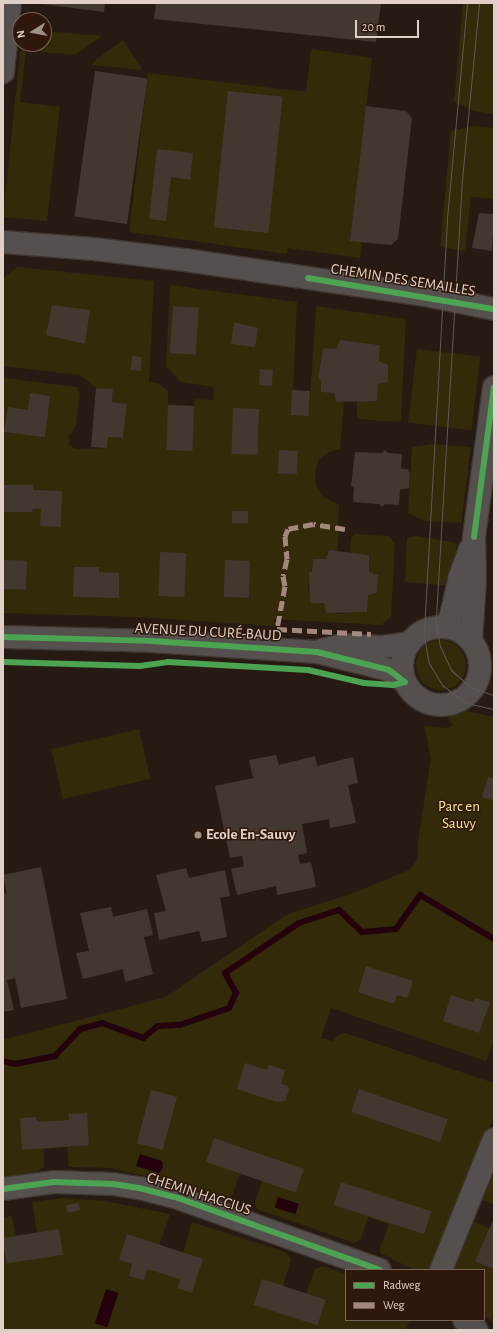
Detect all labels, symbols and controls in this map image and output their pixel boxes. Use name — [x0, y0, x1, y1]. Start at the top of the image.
north arrow — [12, 12, 52, 52]
scale bar — [357, 12, 421, 38]
text: 20 m — [362, 21, 385, 33]
text: N — [15, 29, 27, 39]
street label: CHEMIN DES SEMAILLES — [330, 260, 476, 300]
street label: AVENUE DU CURÉ-BAUD — [134, 619, 282, 645]
park label: Parc en Sauvy — [438, 797, 480, 832]
place label: Ecole En-Sauvy — [206, 826, 295, 844]
marker: Ecole En-Sauvy — [193, 830, 203, 840]
street label: CHEMIN HACCIUS — [145, 1169, 253, 1219]
legend — [345, 1269, 485, 1321]
text: Radweg — [383, 1279, 420, 1291]
text: Weg — [383, 1299, 404, 1311]

